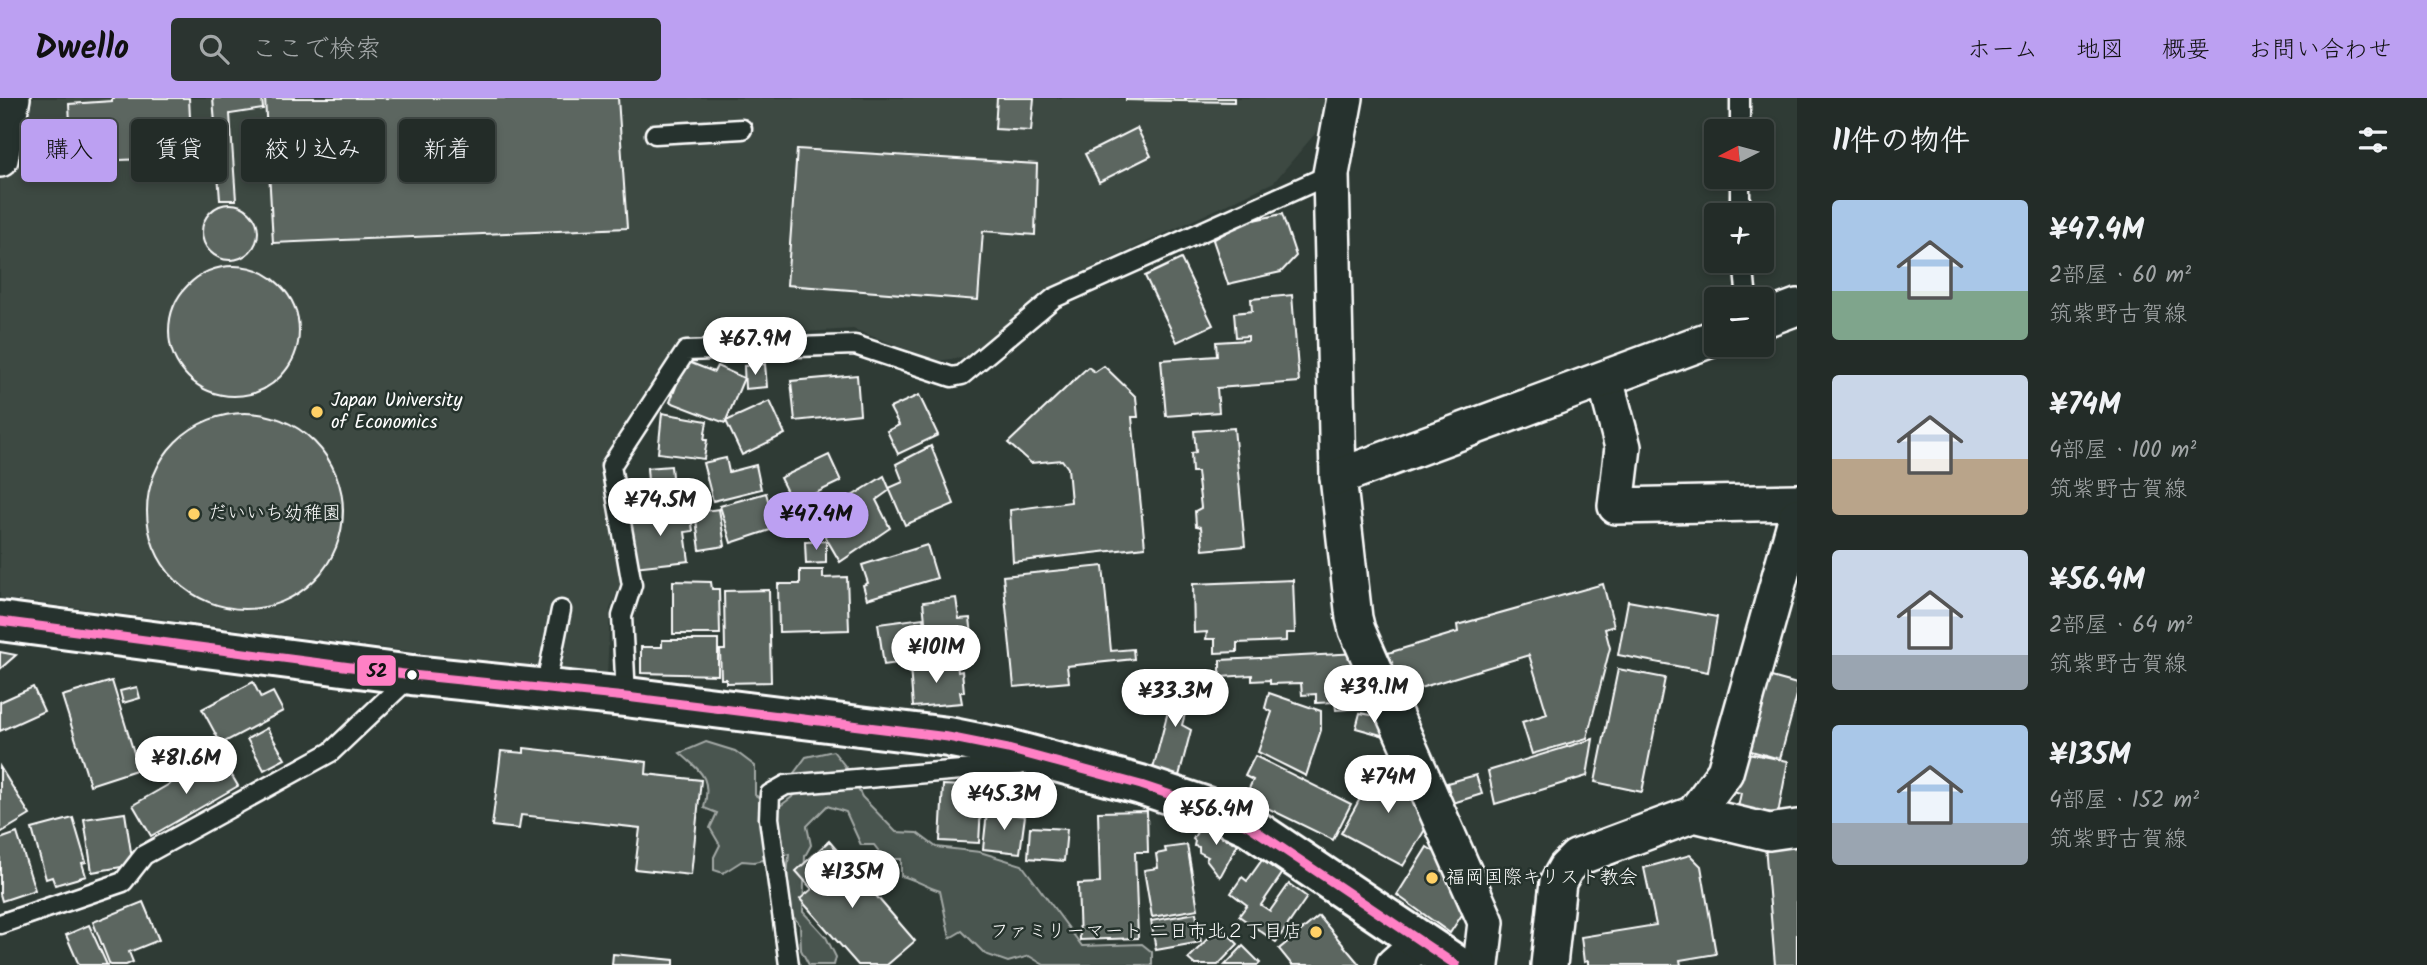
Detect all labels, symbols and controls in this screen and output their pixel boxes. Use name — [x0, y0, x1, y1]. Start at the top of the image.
search box — [171, 18, 661, 81]
text: Dwello — [35, 23, 129, 76]
text: ここで検索 — [251, 29, 381, 71]
icon: search — [195, 30, 233, 68]
text: ホーム — [1967, 31, 2038, 70]
text: 地図 — [2076, 31, 2124, 70]
text: 概要 — [2162, 31, 2210, 70]
text: お問い合わせ — [2248, 31, 2392, 70]
text: 11件の物件 — [1832, 118, 1970, 166]
chip: 購入 — [21, 119, 117, 182]
chip: 賃貸 — [131, 119, 227, 182]
chip: 絞り込み — [241, 119, 385, 182]
chip: 新着 — [399, 119, 495, 182]
north arrow — [1704, 119, 1774, 189]
map controls — [1704, 119, 1774, 357]
icon: filters — [2354, 121, 2392, 159]
button: + — [1704, 203, 1774, 273]
text: ¥47.4M — [2049, 207, 2144, 255]
icon: home — [1888, 228, 1972, 312]
text: 2部屋 · 60 m² — [2049, 258, 2191, 294]
button: − — [1704, 287, 1774, 357]
text: 筑紫野古賀線 — [2049, 297, 2187, 333]
pin: ¥67.9M — [698, 317, 812, 377]
text: ¥67.9M — [719, 322, 791, 358]
text: ¥74M — [2049, 382, 2121, 430]
place label: Japan University of Economics — [331, 386, 463, 438]
icon: home — [1888, 403, 1972, 487]
marker: Japan University of Economics — [309, 404, 325, 420]
text: 4部屋 · 100 m² — [2049, 433, 2196, 469]
text: 筑紫野古賀線 — [2049, 472, 2187, 508]
pin: ¥74.5M — [603, 478, 717, 538]
text: ¥74.5M — [624, 483, 696, 519]
pin: ¥47.4M — [759, 492, 873, 552]
text: ¥47.4M — [780, 497, 852, 533]
place label: だいいち幼稚園 — [208, 499, 341, 529]
marker: だいいち幼稚園 — [186, 506, 202, 522]
text: ¥56.4M — [2049, 557, 2145, 605]
icon: home — [1888, 578, 1972, 662]
text: 2部屋 · 64 m² — [2049, 608, 2192, 644]
pin: ¥101M — [887, 626, 985, 685]
text: ¥101M — [907, 630, 965, 666]
text: 筑紫野古賀線 — [2049, 647, 2187, 683]
line badge: 52 — [356, 654, 397, 687]
text: 52 — [366, 657, 387, 687]
pin: ¥39.1M — [1317, 666, 1431, 725]
unlabelled marker — [405, 668, 419, 682]
pin: ¥33.3M — [1118, 670, 1232, 729]
text: ¥39.1M — [1340, 670, 1408, 706]
text: ¥33.3M — [1138, 674, 1212, 710]
text: ¥135M — [2049, 732, 2131, 780]
pin: ¥81.6M — [129, 736, 243, 796]
text: ¥81.6M — [151, 741, 221, 777]
icon: home — [1888, 753, 1972, 837]
pin: ¥74M — [1347, 756, 1429, 815]
text: ¥74M — [1361, 760, 1415, 796]
pin: ¥45.3M — [947, 772, 1061, 832]
text: ¥45.3M — [967, 777, 1041, 813]
text: 4部屋 · 152 m² — [2049, 783, 2199, 819]
pin: ¥56.4M — [1159, 788, 1273, 847]
text: ¥56.4M — [1179, 792, 1253, 828]
text: 筑紫野古賀線 — [2049, 822, 2187, 858]
pin: ¥135M — [803, 850, 901, 910]
text: ¥135M — [821, 855, 883, 891]
place label: 福岡国際キリスト教会 — [1446, 863, 1638, 893]
marker: 福岡国際キリスト教会 — [1424, 870, 1440, 886]
place label: ファミリーマート 二日市北２丁目店 — [990, 917, 1302, 947]
marker: ファミリーマート 二日市北２丁目店 — [1308, 924, 1324, 940]

